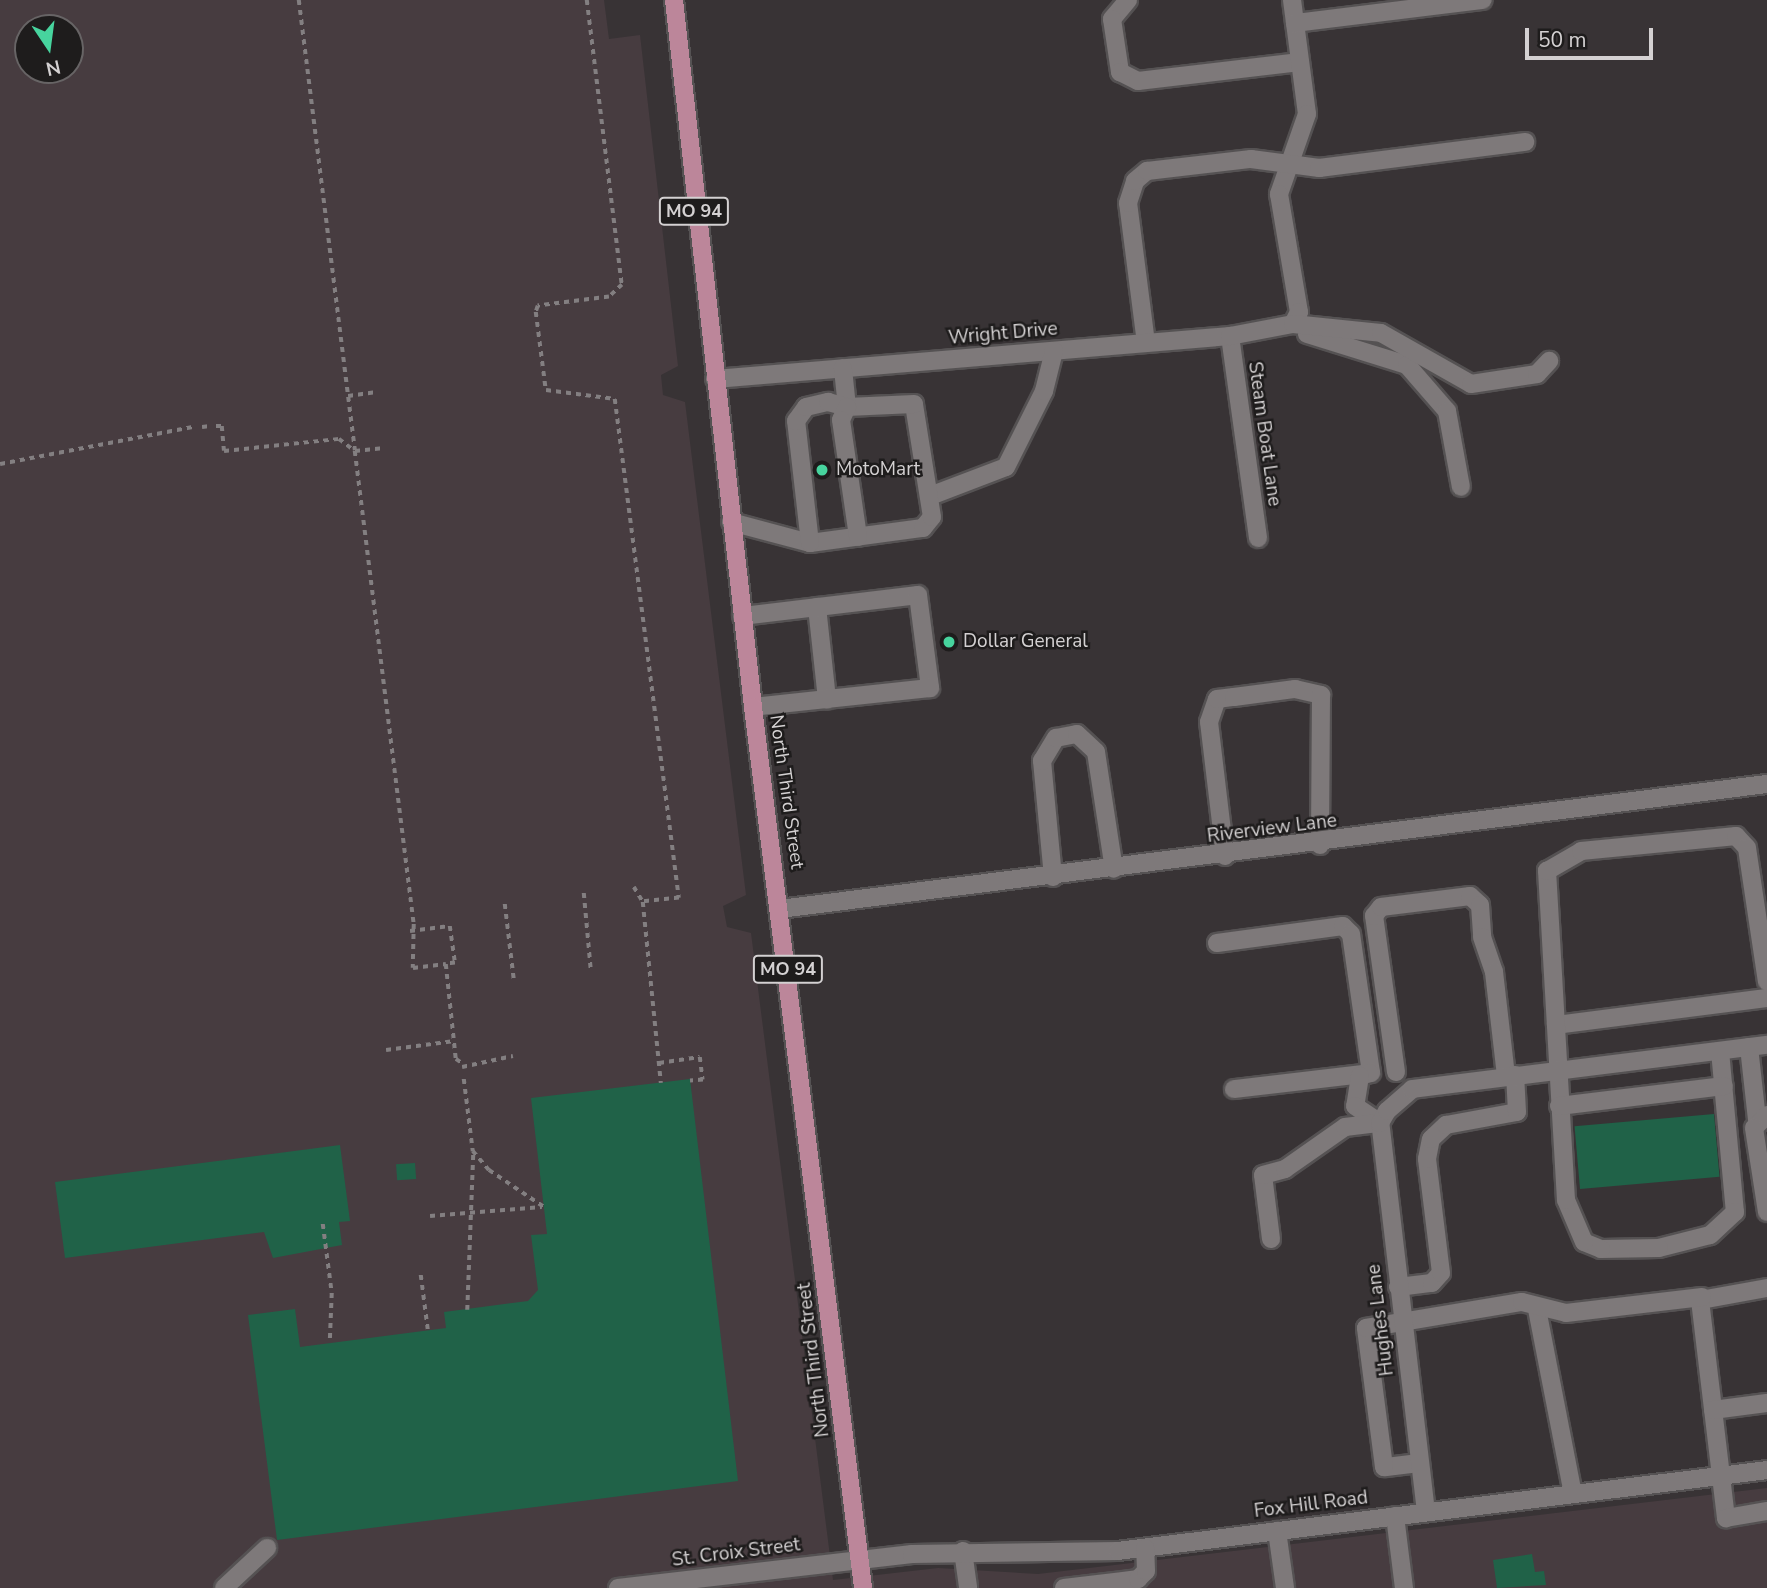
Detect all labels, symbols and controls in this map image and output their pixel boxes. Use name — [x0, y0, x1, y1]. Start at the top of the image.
north arrow — [14, 14, 84, 84]
scale bar — [1529, 14, 1657, 58]
text: 50 m — [1538, 26, 1587, 54]
text: N — [43, 53, 63, 82]
road number: MO 94 — [657, 196, 731, 226]
street label: Wright Drive — [947, 318, 1059, 350]
street label: Steam Boat Lane — [1243, 360, 1285, 508]
place label: MotoMart — [836, 459, 920, 481]
marker: MotoMart — [814, 462, 830, 478]
place label: Dollar General — [963, 631, 1088, 653]
marker: Dollar General — [941, 634, 957, 650]
street label: North Third Street — [764, 713, 808, 871]
street label: Riverview Lane — [1206, 810, 1338, 848]
road number: MO 94 — [751, 954, 825, 984]
street label: Hughes Lane — [1363, 1263, 1399, 1377]
street label: North Third Street — [793, 1282, 835, 1438]
street label: Fox Hill Road — [1253, 1487, 1369, 1523]
street label: St. Croix Street — [671, 1534, 801, 1572]

